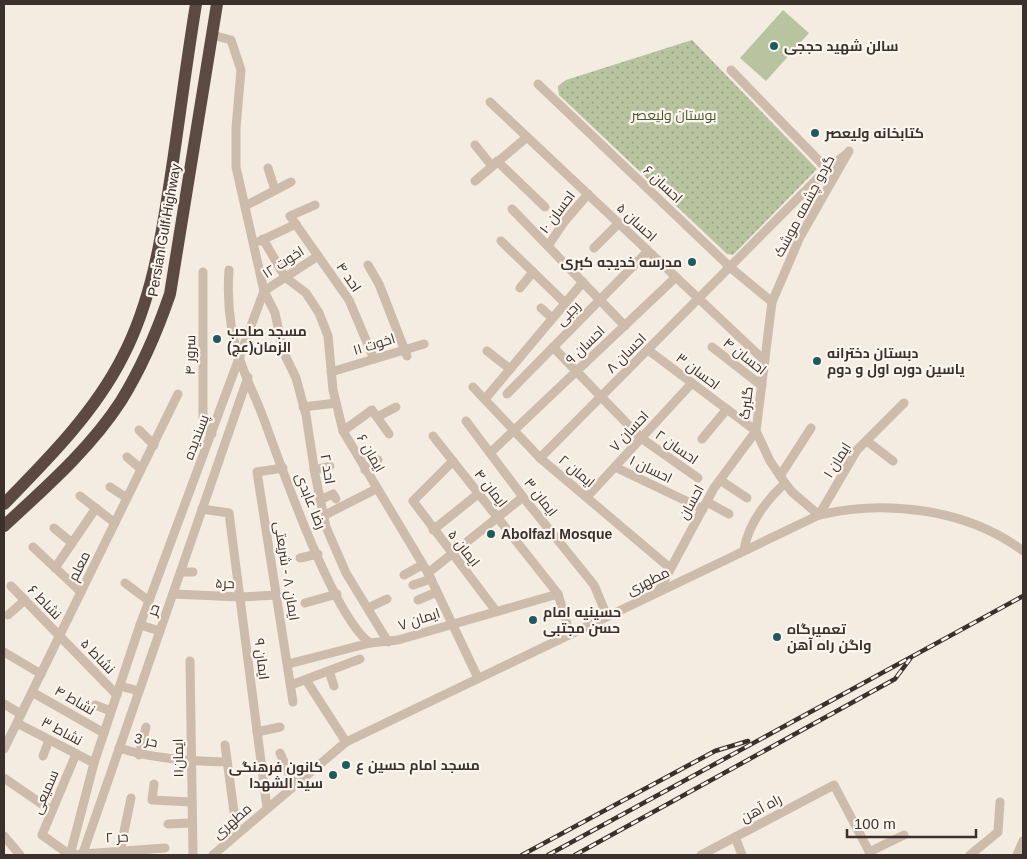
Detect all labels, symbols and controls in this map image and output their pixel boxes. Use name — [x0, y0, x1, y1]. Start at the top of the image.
place label: سالن شهید حججی — [784, 38, 898, 55]
marker: سالن شهید حججی — [768, 40, 780, 52]
park label: بوستان ولیعصر — [630, 107, 717, 123]
place label: کتابخانه ولیعصر — [824, 125, 924, 142]
marker: کتابخانه ولیعصر — [809, 127, 821, 139]
street label: گردو چشمه موشک — [770, 152, 839, 261]
street label: Persian Gulf Highway — [144, 162, 184, 298]
street label: احسان ۶ — [640, 162, 686, 206]
street label: احسان ۱۰ — [536, 188, 578, 236]
street label: احسان ۵ — [614, 200, 660, 244]
street label: اخوت ۱۲ — [259, 243, 307, 281]
place label: مدرسه خدیجه کبری — [561, 254, 682, 271]
marker: مدرسه خدیجه کبری — [686, 256, 698, 268]
street label: احد ۴ — [333, 259, 365, 295]
street label: رجبی — [552, 297, 584, 329]
place label: مسجد صاحب الزمان(عج) — [227, 323, 307, 357]
street label: احسان ۹ — [562, 323, 608, 367]
street label: اخوت ۱۱ — [351, 330, 397, 358]
street label: احسان ۸ — [603, 330, 649, 376]
marker: مسجد صاحب الزمان(عج) — [211, 333, 223, 345]
street label: احسان ۴ — [720, 334, 770, 378]
street label: سرور ۴ — [182, 335, 198, 375]
place label: دبستان دخترانه یاسین دوره اول و دوم — [827, 345, 965, 379]
street label: احسان ۳ — [673, 349, 723, 393]
marker: دبستان دخترانه یاسین دوره اول و دوم — [811, 355, 823, 367]
street label: گلبرگ — [736, 386, 756, 420]
street label: احسان ۷ — [606, 407, 652, 455]
street label: پسندیده — [180, 412, 214, 462]
street label: احسان ۲ — [653, 427, 701, 467]
street label: ایمان ۶ — [354, 431, 388, 475]
street label: ایمان ۱ — [820, 439, 854, 481]
street label: ایمان ۲ — [556, 451, 598, 491]
street label: احسان ۱ — [627, 452, 675, 486]
street label: احد ۲ — [317, 453, 339, 485]
street label: ایمان ۴ — [471, 466, 511, 510]
street label: رضا عابدی — [292, 470, 330, 532]
street label: ایمان ۳ — [521, 475, 561, 519]
street label: احسان — [675, 482, 707, 522]
street label: ایمان ۸ - شریعتی — [271, 520, 303, 622]
place label: Abolfazl Mosque — [501, 526, 612, 542]
street label: ایمان ۵ — [445, 527, 483, 569]
marker: Abolfazl Mosque — [485, 528, 497, 540]
street label: معلم — [65, 548, 95, 585]
street label: مطهری — [624, 564, 672, 598]
street label: حر۵ — [215, 575, 235, 591]
street label: نشاط ۶ — [25, 582, 65, 622]
street label: حر — [143, 602, 163, 619]
place label: حسینیه امام حسن مجتبی — [543, 604, 621, 637]
street label: ایمان ۷ — [396, 605, 442, 633]
marker: حسینیه امام حسن مجتبی — [527, 614, 539, 626]
place label: تعمیرگاه واگن راه آهن — [787, 621, 871, 654]
marker: تعمیرگاه واگن راه آهن — [771, 631, 783, 643]
street label: نشاط ۵ — [78, 635, 118, 677]
street label: ایمان ۹ — [252, 637, 272, 681]
street label: نشاط ۴ — [52, 682, 98, 718]
street label: نشاط ۳ — [39, 714, 85, 748]
street label: حر 3 — [133, 730, 159, 750]
street label: ایمان۱۱ — [170, 738, 186, 778]
place label: مسجد امام حسین ع — [356, 757, 480, 775]
place label: کانون فرهنگی سید الشهدا — [229, 759, 323, 792]
marker: مسجد امام حسین ع — [340, 759, 352, 771]
street label: سمیعی — [29, 768, 61, 816]
marker: کانون فرهنگی سید الشهدا — [327, 769, 339, 781]
street label: راه آهن — [738, 791, 784, 825]
street label: مطهری — [210, 800, 254, 842]
scale bar — [847, 806, 976, 838]
text: 100 m — [854, 815, 896, 832]
street label: حر ۲ — [105, 828, 129, 846]

